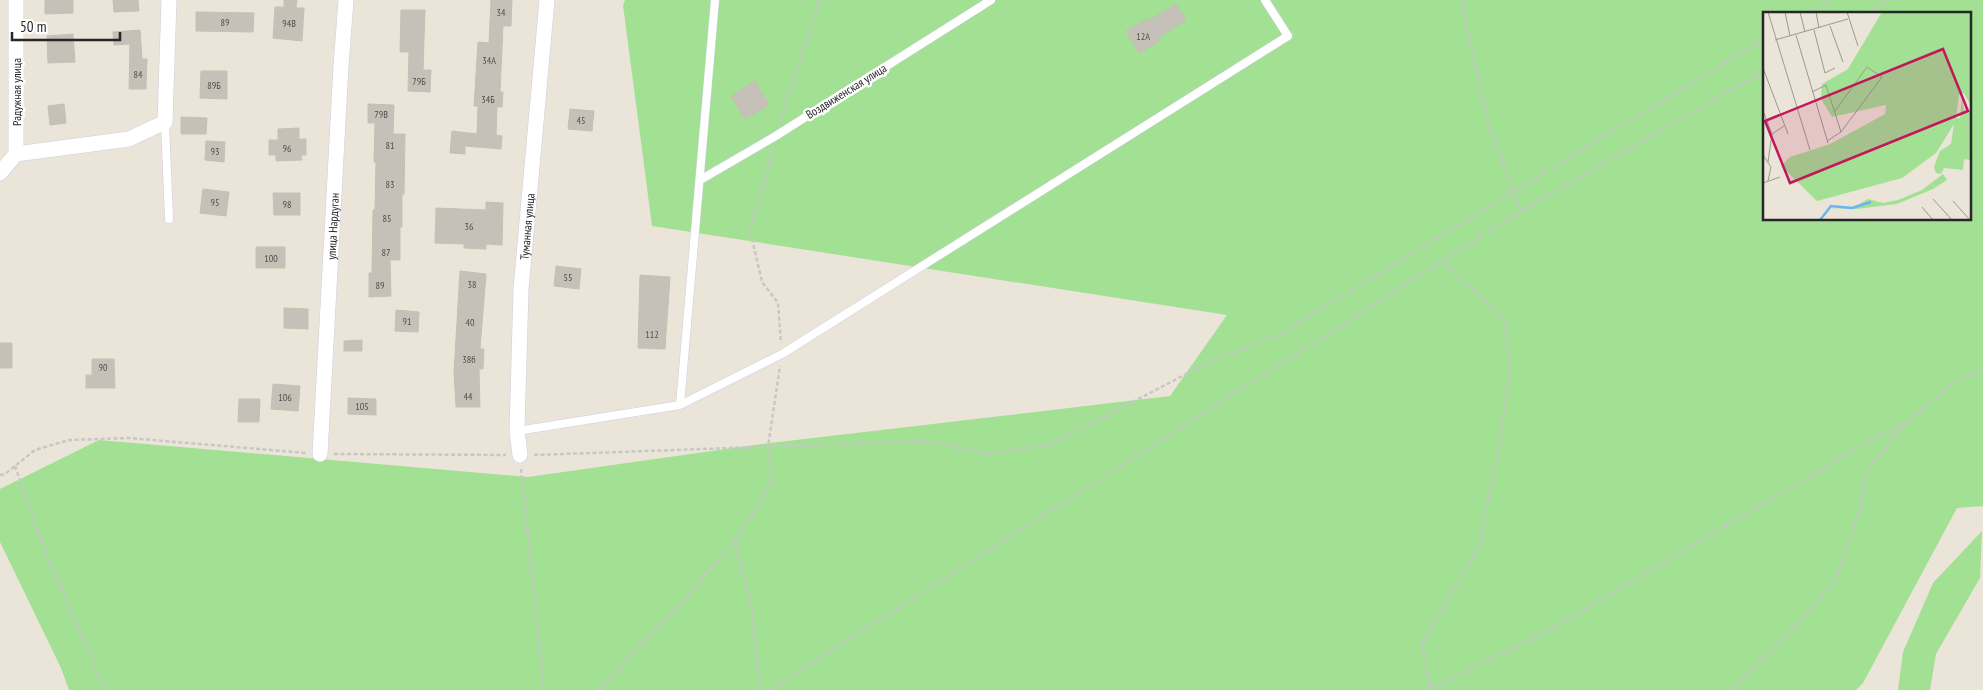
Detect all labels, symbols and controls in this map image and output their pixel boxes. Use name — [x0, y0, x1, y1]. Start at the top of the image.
house number: 34 — [497, 6, 506, 19]
scale bar — [12, 10, 120, 42]
inset map — [1763, 12, 1970, 220]
house number: 89 — [221, 16, 230, 29]
text: 50 m — [20, 17, 46, 36]
house number: 94В — [282, 17, 296, 30]
house number: 12А — [1136, 30, 1150, 43]
house number: 34А — [482, 54, 496, 67]
street label: Радужная улица — [9, 58, 24, 126]
street label: Воздвиженская улица — [803, 60, 889, 122]
house number: 84 — [134, 68, 143, 81]
house number: 79Б — [412, 75, 426, 88]
house number: 89Б — [207, 79, 221, 92]
house number: 34Б — [481, 93, 495, 106]
house number: 79В — [374, 108, 388, 121]
house number: 45 — [577, 114, 586, 127]
house number: 81 — [386, 139, 395, 152]
house number: 96 — [283, 142, 292, 155]
house number: 93 — [211, 145, 220, 158]
house number: 83 — [386, 178, 395, 191]
street label: улица Нардуган — [323, 192, 342, 260]
street label: Туманная улица — [516, 192, 537, 260]
house number: 95 — [211, 196, 220, 209]
house number: 98 — [283, 198, 292, 211]
house number: 85 — [383, 212, 392, 225]
house number: 36 — [465, 220, 474, 233]
house number: 87 — [382, 246, 391, 259]
house number: 100 — [264, 252, 278, 265]
house number: 55 — [564, 271, 573, 284]
house number: 38 — [468, 278, 477, 291]
house number: 89 — [376, 279, 385, 292]
house number: 91 — [403, 315, 412, 328]
house number: 40 — [466, 316, 475, 329]
house number: 112 — [645, 328, 659, 341]
house number: 38б — [462, 353, 476, 366]
house number: 90 — [99, 361, 108, 374]
house number: 44 — [464, 390, 473, 403]
house number: 106 — [278, 391, 292, 404]
house number: 105 — [355, 400, 369, 413]

